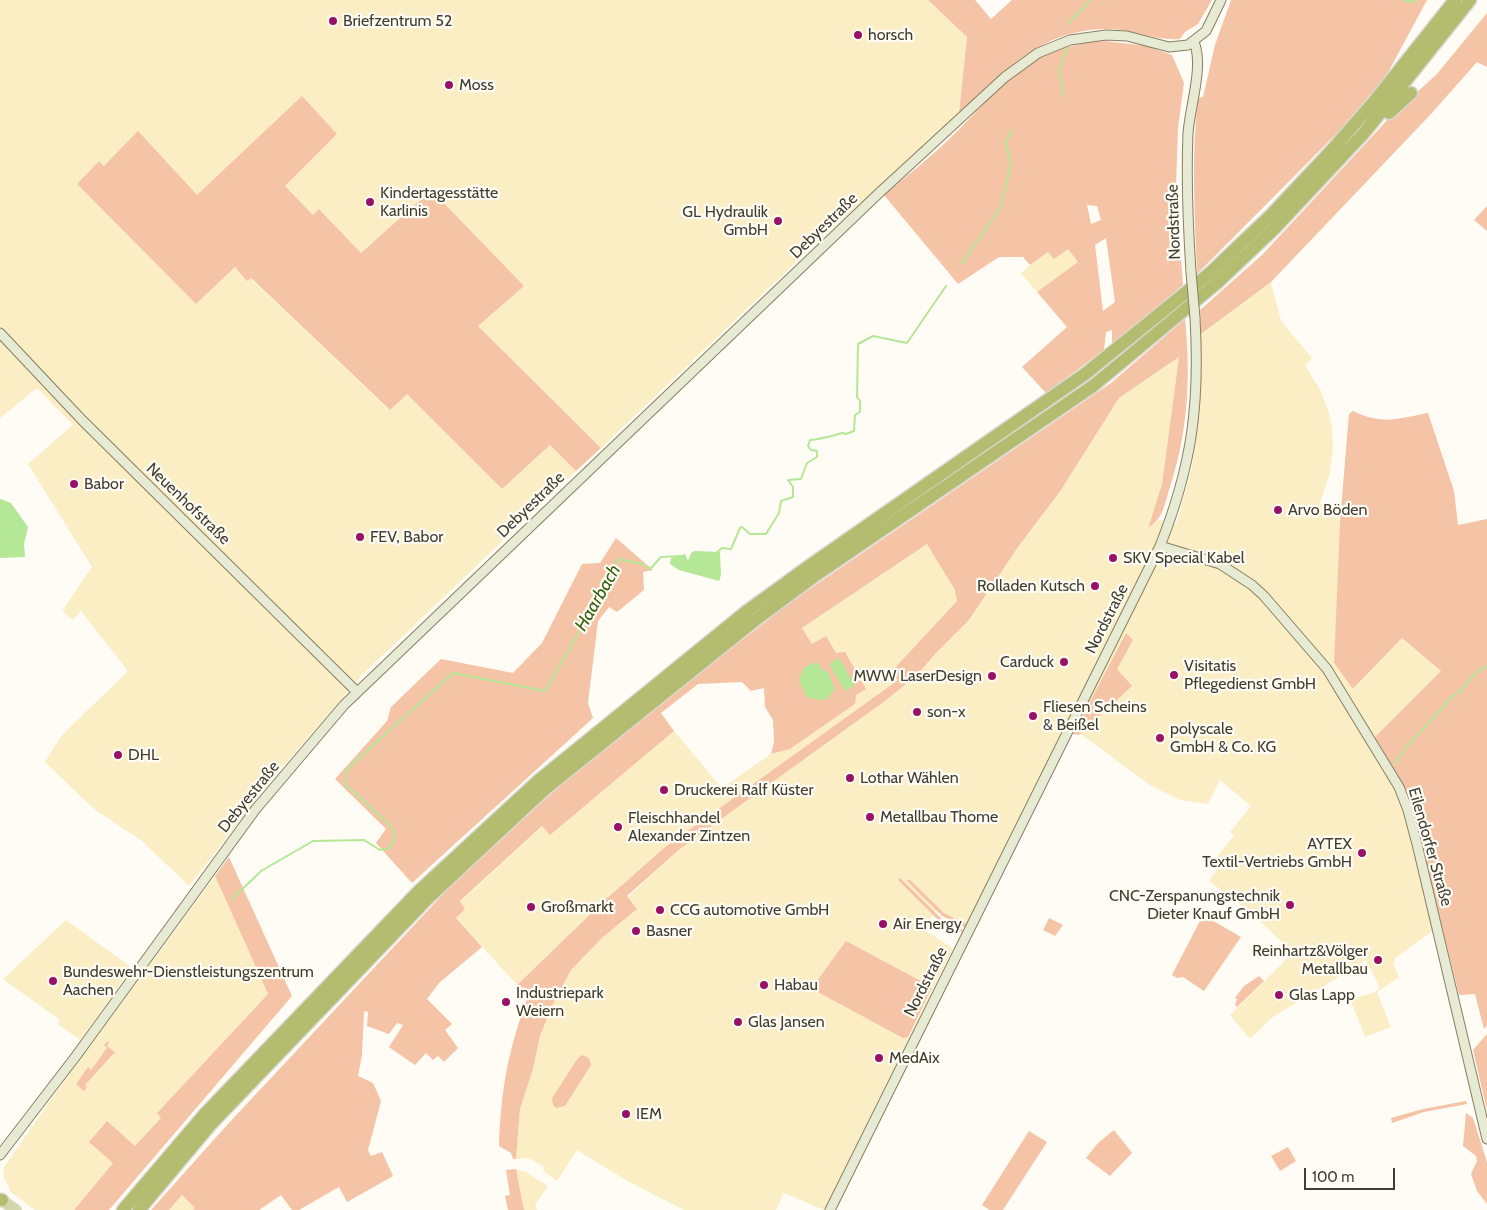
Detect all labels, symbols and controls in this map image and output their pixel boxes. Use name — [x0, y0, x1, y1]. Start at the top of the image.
place label: Briefzentrum 52 — [343, 11, 452, 31]
marker: Briefzentrum 52 — [327, 15, 339, 27]
place label: horsch — [868, 25, 913, 45]
marker: horsch — [852, 29, 864, 41]
place label: Moss — [459, 75, 494, 95]
marker: Moss — [443, 79, 455, 91]
place label: Kindertagesstätte Karlinis — [380, 183, 498, 221]
street label: Nordstraße — [1163, 184, 1185, 260]
street label: Debyestraße — [786, 189, 862, 263]
marker: Kindertagesstätte Karlinis — [364, 196, 376, 208]
place label: GL Hydraulik GmbH — [682, 202, 768, 240]
marker: GL Hydraulik GmbH — [772, 215, 784, 227]
street label: Neuenhofstraße — [142, 459, 234, 549]
street label: Debyestraße — [493, 468, 569, 542]
place label: Babor — [84, 474, 124, 494]
marker: Babor — [68, 478, 80, 490]
place label: Arvo Böden — [1288, 500, 1367, 520]
marker: Arvo Böden — [1272, 504, 1284, 516]
place label: FEV, Babor — [370, 527, 443, 547]
marker: FEV, Babor — [354, 531, 366, 543]
place label: SKV Special Kabel — [1123, 548, 1244, 568]
marker: SKV Special Kabel — [1107, 552, 1119, 564]
water label: Haarbach — [570, 561, 626, 635]
place label: Rolladen Kutsch — [977, 576, 1085, 596]
marker: Rolladen Kutsch — [1089, 580, 1101, 592]
street label: Nordstraße — [1081, 581, 1133, 657]
place label: Carduck — [1000, 652, 1054, 672]
marker: Carduck — [1058, 656, 1070, 668]
place label: Visitatis Pflegedienst GmbH — [1184, 656, 1316, 694]
place label: MWW LaserDesign — [853, 666, 982, 686]
marker: Visitatis Pflegedienst GmbH — [1168, 669, 1180, 681]
marker: MWW LaserDesign — [986, 670, 998, 682]
place label: Fliesen Scheins & Beißel — [1043, 697, 1147, 735]
place label: son-x — [927, 702, 966, 722]
marker: son-x — [911, 706, 923, 718]
marker: Fliesen Scheins & Beißel — [1027, 710, 1039, 722]
place label: polyscale GmbH & Co. KG — [1170, 719, 1276, 757]
marker: polyscale GmbH & Co. KG — [1154, 732, 1166, 744]
place label: DHL — [128, 745, 159, 765]
marker: DHL — [112, 749, 124, 761]
street label: Debyestraße — [214, 757, 284, 837]
place label: Lothar Wählen — [860, 768, 959, 788]
marker: Lothar Wählen — [844, 772, 856, 784]
place label: Druckerei Ralf Küster — [674, 780, 813, 800]
marker: Druckerei Ralf Küster — [658, 784, 670, 796]
street label: Eilendorfer Straße — [1404, 785, 1456, 909]
place label: Metallbau Thome — [880, 807, 998, 827]
place label: Fleischhandel Alexander Zintzen — [628, 808, 750, 846]
marker: Metallbau Thome — [864, 811, 876, 823]
marker: Fleischhandel Alexander Zintzen — [612, 821, 624, 833]
place label: AYTEX Textil-Vertriebs GmbH — [1202, 834, 1352, 872]
marker: AYTEX Textil-Vertriebs GmbH — [1356, 847, 1368, 859]
place label: CNC-Zerspanungstechnik Dieter Knauf GmbH — [1109, 886, 1280, 924]
place label: Großmarkt — [541, 897, 614, 917]
marker: CNC-Zerspanungstechnik Dieter Knauf GmbH — [1284, 899, 1296, 911]
place label: CCG automotive GmbH — [670, 900, 829, 920]
marker: Großmarkt — [525, 901, 537, 913]
marker: CCG automotive GmbH — [654, 904, 666, 916]
place label: Air Energy — [893, 914, 962, 934]
marker: Air Energy — [877, 918, 889, 930]
place label: Basner — [646, 921, 692, 941]
marker: Basner — [630, 925, 642, 937]
place label: Reinhartz&Völger Metallbau — [1252, 941, 1368, 979]
street label: Nordstraße — [900, 944, 952, 1020]
marker: Reinhartz&Völger Metallbau — [1372, 954, 1384, 966]
place label: Bundeswehr-Dienstleistungszentrum Aachen — [63, 962, 314, 1000]
marker: Bundeswehr-Dienstleistungszentrum Aachen — [47, 975, 59, 987]
place label: Habau — [774, 975, 818, 995]
marker: Habau — [758, 979, 770, 991]
place label: Industriepark Weiern — [516, 983, 604, 1021]
place label: Glas Lapp — [1289, 985, 1355, 1005]
marker: Glas Lapp — [1273, 989, 1285, 1001]
marker: Industriepark Weiern — [500, 996, 512, 1008]
place label: Glas Jansen — [748, 1012, 825, 1032]
marker: Glas Jansen — [732, 1016, 744, 1028]
place label: MedAix — [889, 1048, 940, 1068]
marker: MedAix — [873, 1052, 885, 1064]
place label: IEM — [636, 1104, 662, 1124]
marker: IEM — [620, 1108, 632, 1120]
scale bar — [1307, 1158, 1398, 1190]
text: 100 m — [1312, 1168, 1354, 1186]

